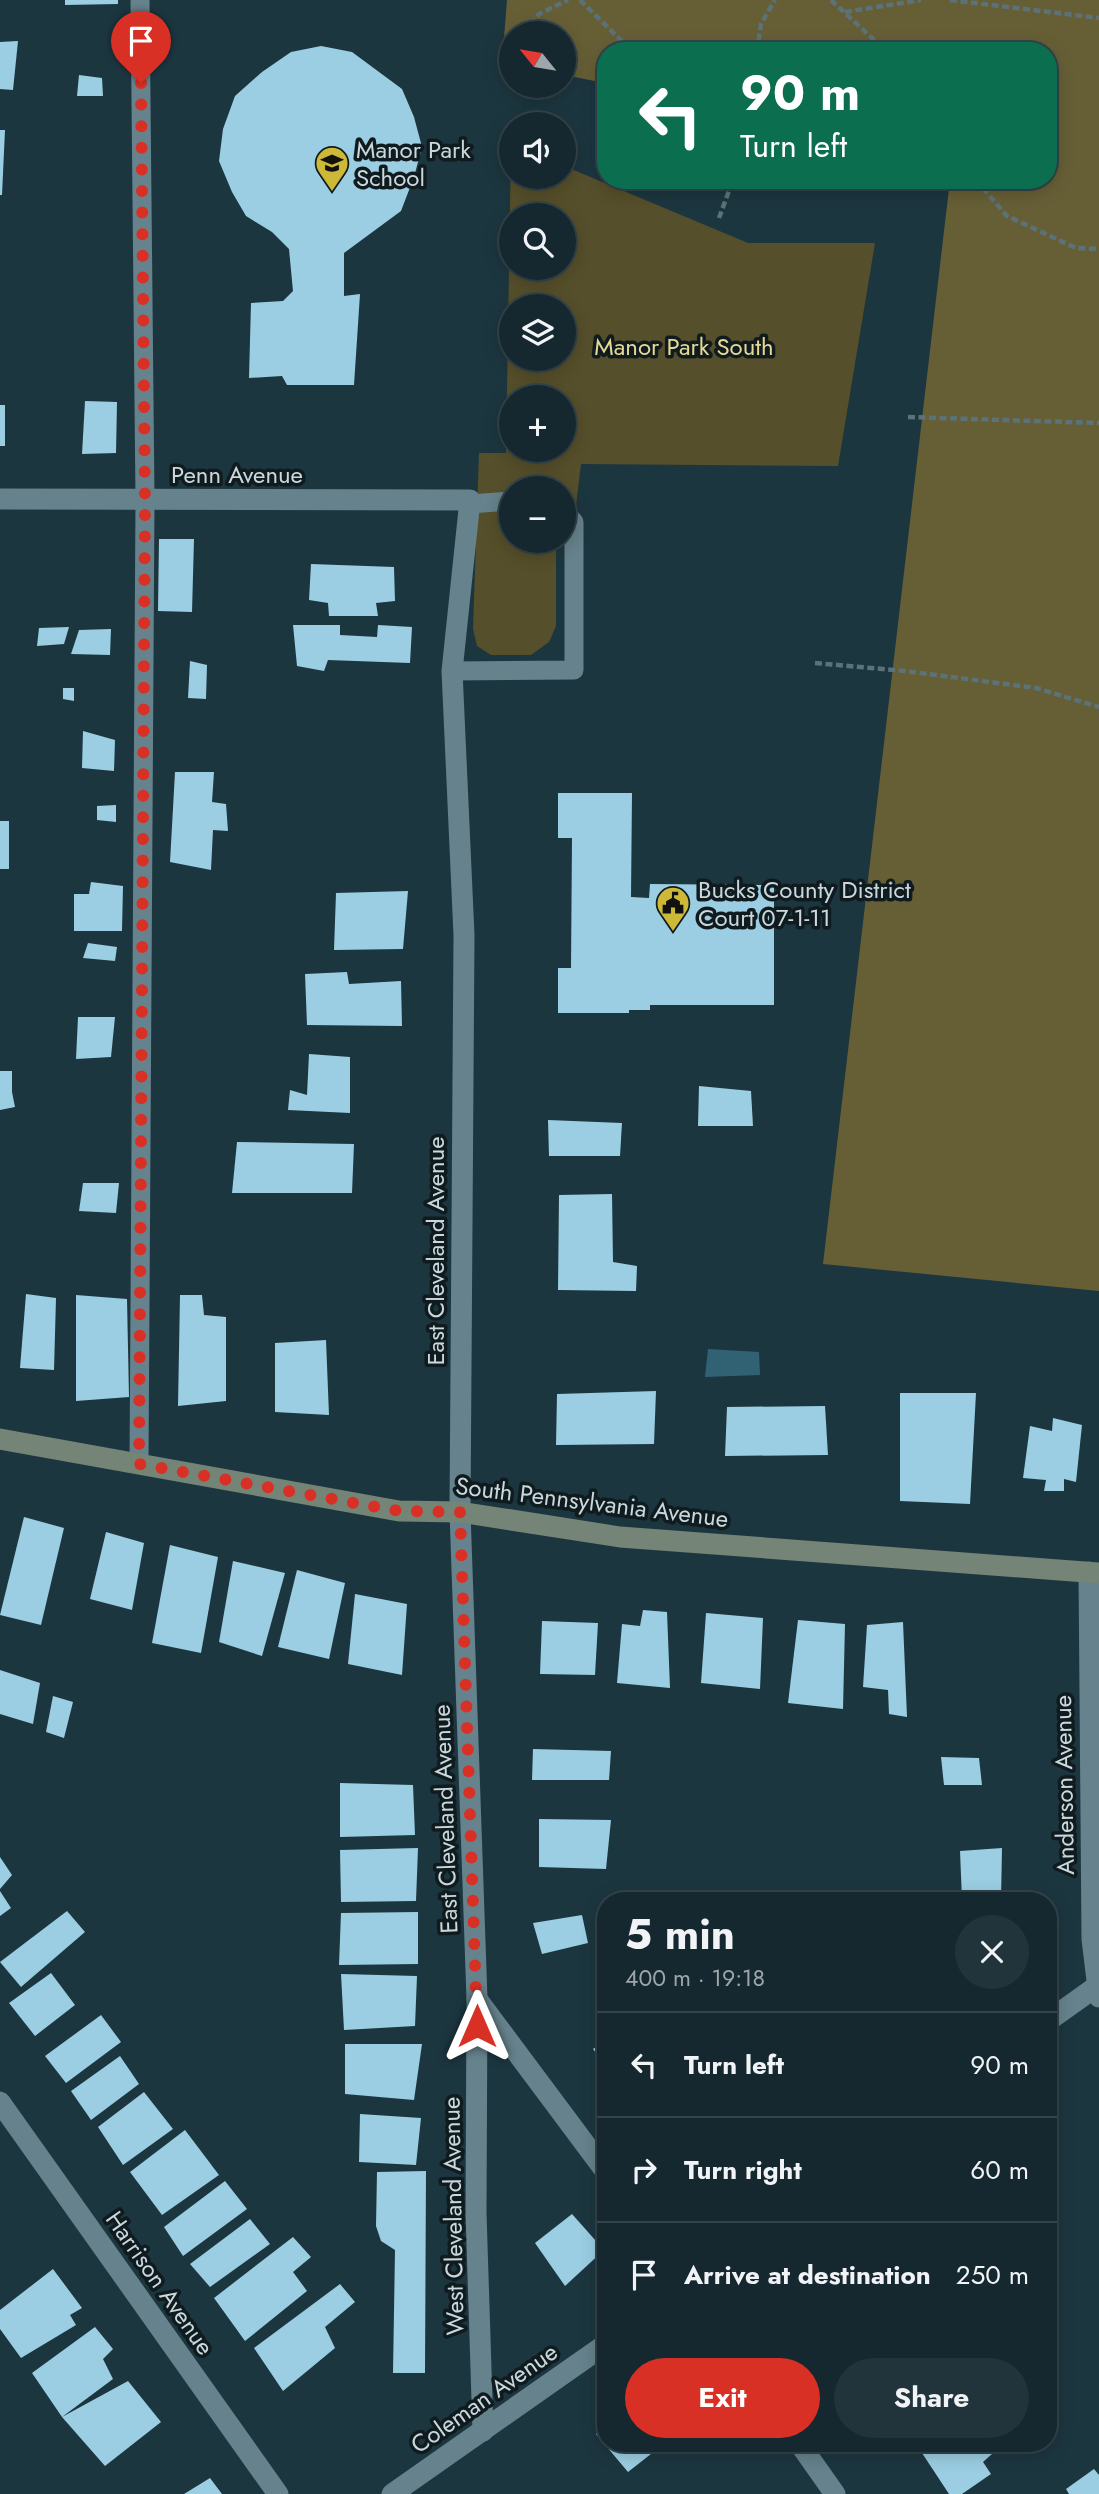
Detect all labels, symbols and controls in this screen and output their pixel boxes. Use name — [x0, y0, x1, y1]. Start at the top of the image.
pin — [111, 11, 171, 83]
north arrow — [499, 21, 576, 98]
map controls — [499, 21, 576, 553]
icon: arrive — [122, 22, 160, 60]
text: 90 m — [740, 58, 860, 128]
icon: left — [625, 70, 716, 161]
button: sound — [499, 112, 576, 189]
text: Turn left — [740, 123, 847, 169]
place label: Manor Park School — [356, 132, 471, 195]
school or university icon: Manor Park School — [313, 144, 351, 193]
button: search — [499, 203, 576, 280]
button: layers — [499, 294, 576, 371]
park label: Manor Park South — [594, 329, 774, 364]
button: + — [499, 385, 576, 462]
street label: Penn Avenue — [171, 457, 303, 492]
button: − — [499, 476, 576, 553]
place label: Bucks County District Court 07-1-11 — [698, 872, 911, 935]
public building icon: Bucks County District Court 07-1-11 — [654, 884, 692, 933]
street label: East Cleveland Avenue — [418, 1136, 453, 1366]
street label: South Pennsylvania Avenue — [454, 1468, 730, 1536]
street label: Anderson Avenue — [1045, 1695, 1083, 1875]
street label: East Cleveland Avenue — [424, 1704, 466, 1934]
text: 5 min — [625, 1904, 735, 1965]
button: close — [955, 1915, 1029, 1989]
text: 400 m · 19:18 — [625, 1961, 765, 1995]
position arrow — [440, 1989, 514, 2063]
icon: left — [625, 2046, 663, 2084]
text: Turn left — [684, 2046, 784, 2084]
text: 90 m — [970, 2046, 1029, 2084]
street label: West Cleveland Avenue — [433, 2096, 473, 2336]
icon: right — [625, 2151, 663, 2189]
text: Turn right — [684, 2151, 802, 2189]
text: 60 m — [970, 2151, 1029, 2189]
street label: Harrison Avenue — [97, 2204, 223, 2362]
icon: arrive — [625, 2256, 663, 2294]
text: Arrive at destination — [684, 2256, 931, 2294]
text: 250 m — [956, 2256, 1029, 2294]
street label: Coleman Avenue — [403, 2334, 565, 2462]
button: Exit — [625, 2358, 820, 2438]
button: Share — [834, 2358, 1029, 2438]

